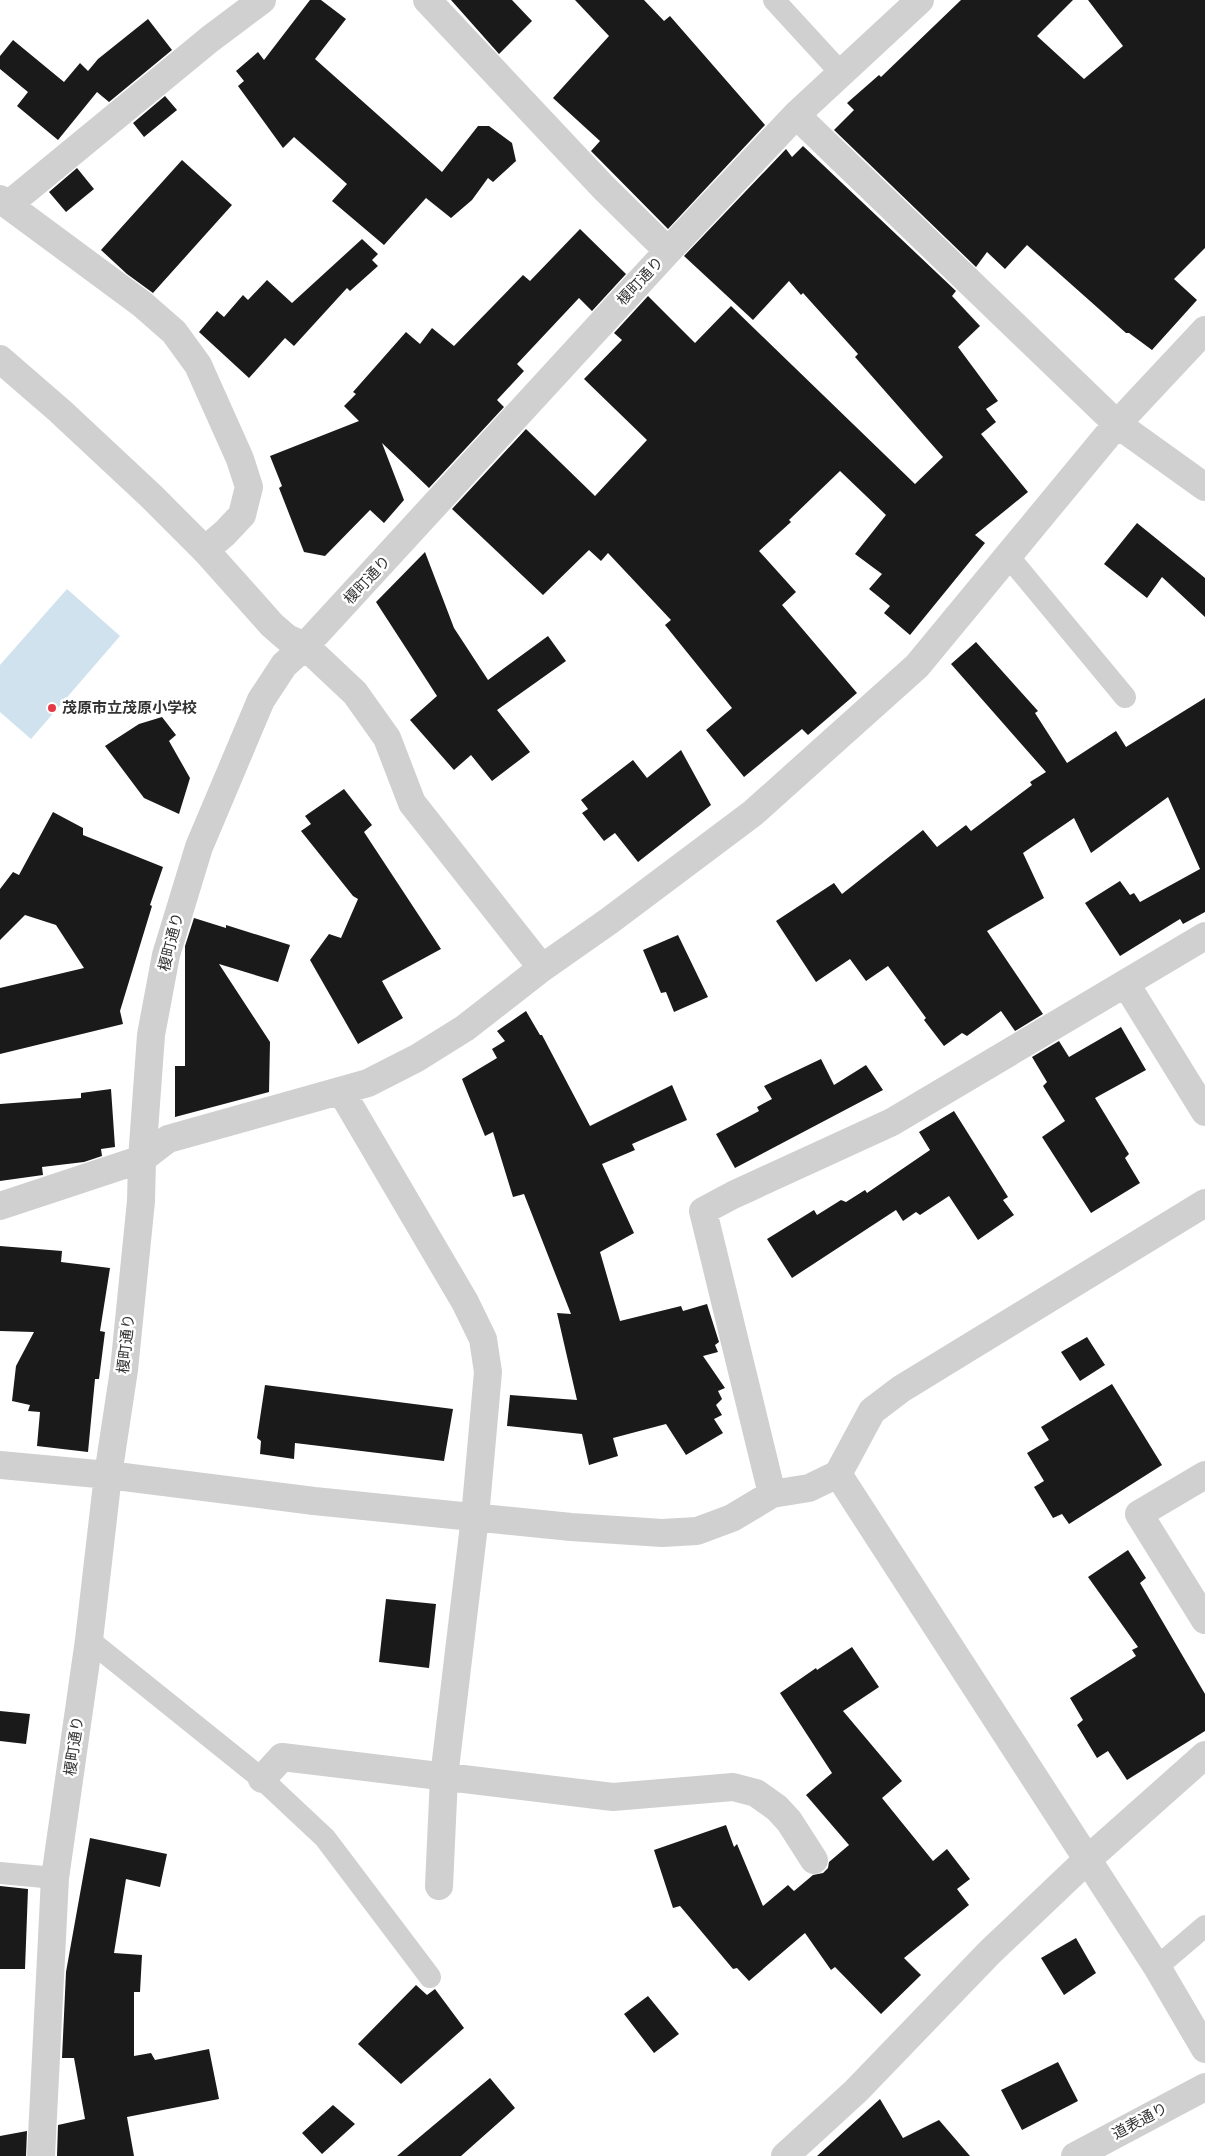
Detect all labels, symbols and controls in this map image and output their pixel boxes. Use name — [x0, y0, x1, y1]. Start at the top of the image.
street label: 榎町通り — [612, 252, 668, 310]
street label: 榎町通り — [339, 551, 395, 609]
place label: 茂原市立茂原小学校 — [62, 698, 197, 718]
marker: 茂原市立茂原小学校 — [46, 702, 58, 714]
street label: 榎町通り — [154, 910, 188, 974]
street label: 榎町通り — [113, 1313, 139, 1375]
street label: 榎町通り — [60, 1715, 88, 1777]
street label: 道表通り — [1109, 2098, 1171, 2144]

